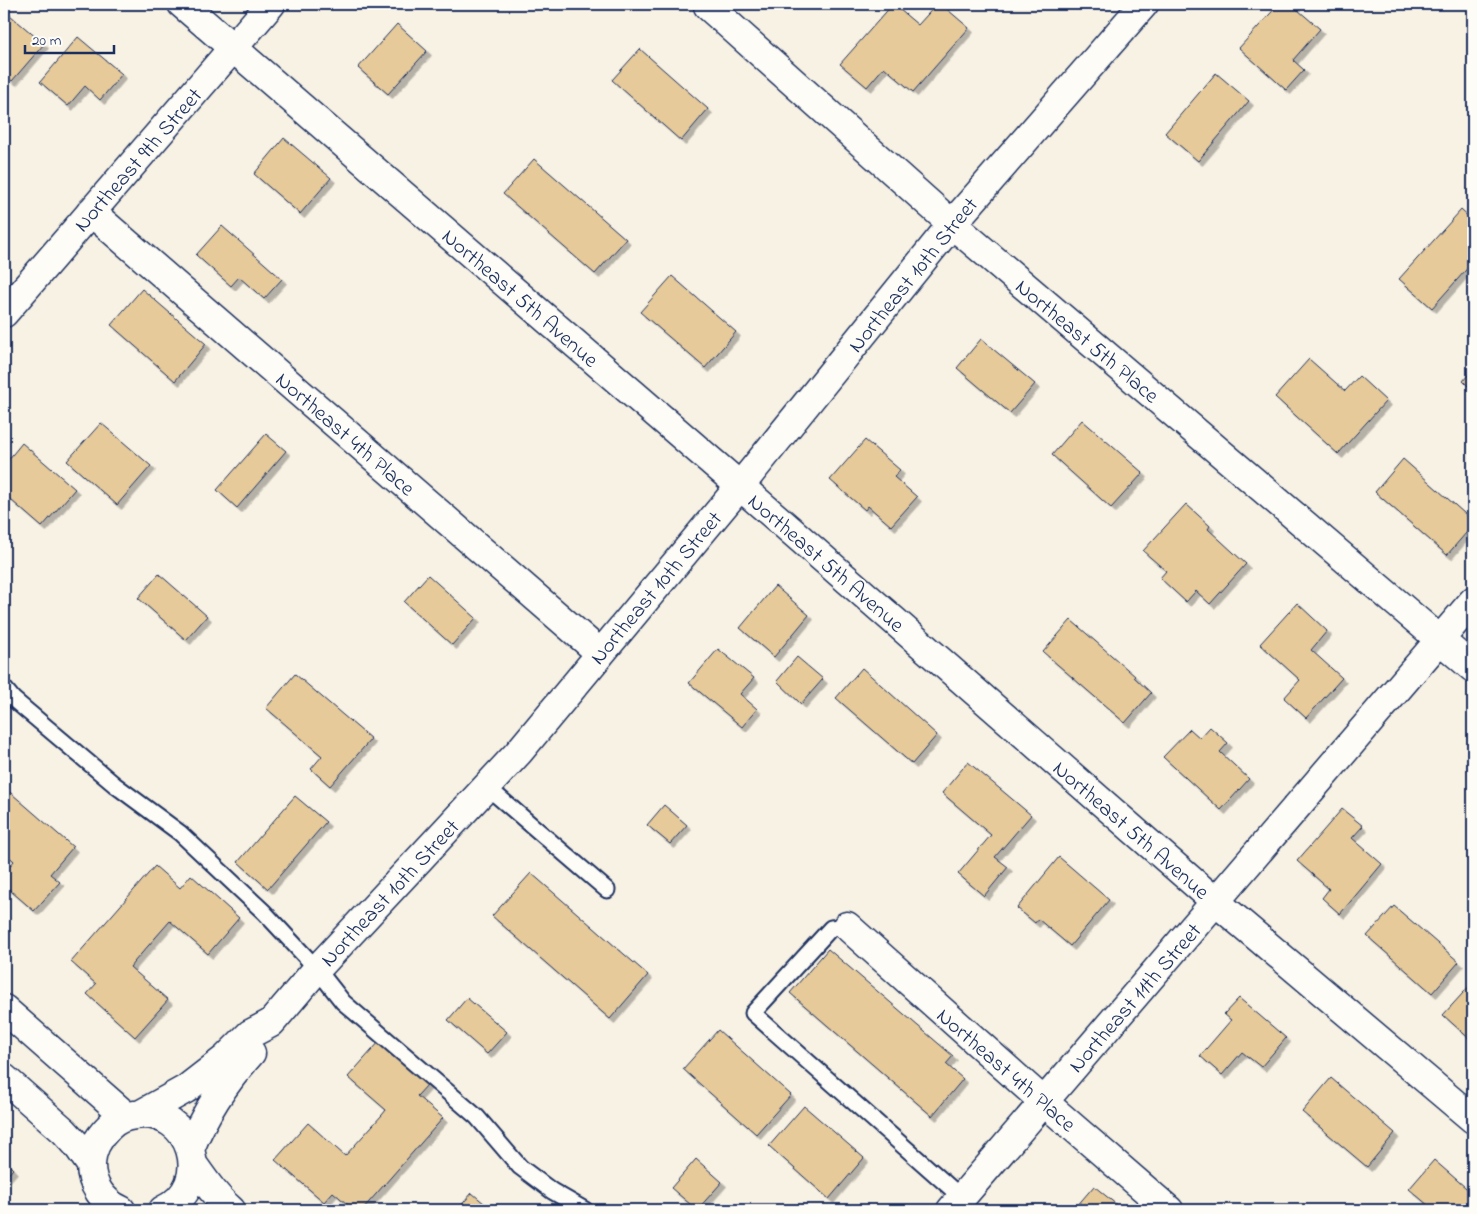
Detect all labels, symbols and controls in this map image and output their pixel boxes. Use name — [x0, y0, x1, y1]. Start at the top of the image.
scale bar — [25, 22, 114, 54]
text: 20 m — [32, 30, 62, 52]
street label: Northeast 9th Street — [67, 81, 211, 240]
street label: Northeast 10th Street — [841, 191, 988, 361]
street label: Northeast 5th Avenue — [434, 222, 605, 377]
street label: Northeast 5th Place — [1007, 272, 1165, 412]
street label: Northeast 4th Place — [267, 366, 421, 505]
street label: Northeast 5th Avenue — [740, 487, 911, 642]
street label: Northeast 10th Street — [583, 505, 732, 673]
street label: Northeast 5th Avenue — [1045, 754, 1216, 909]
street label: Northeast 10th Street — [314, 812, 469, 975]
street label: Northeast 11th Street — [1062, 916, 1211, 1081]
street label: Northeast 4th Place — [928, 1002, 1082, 1141]

